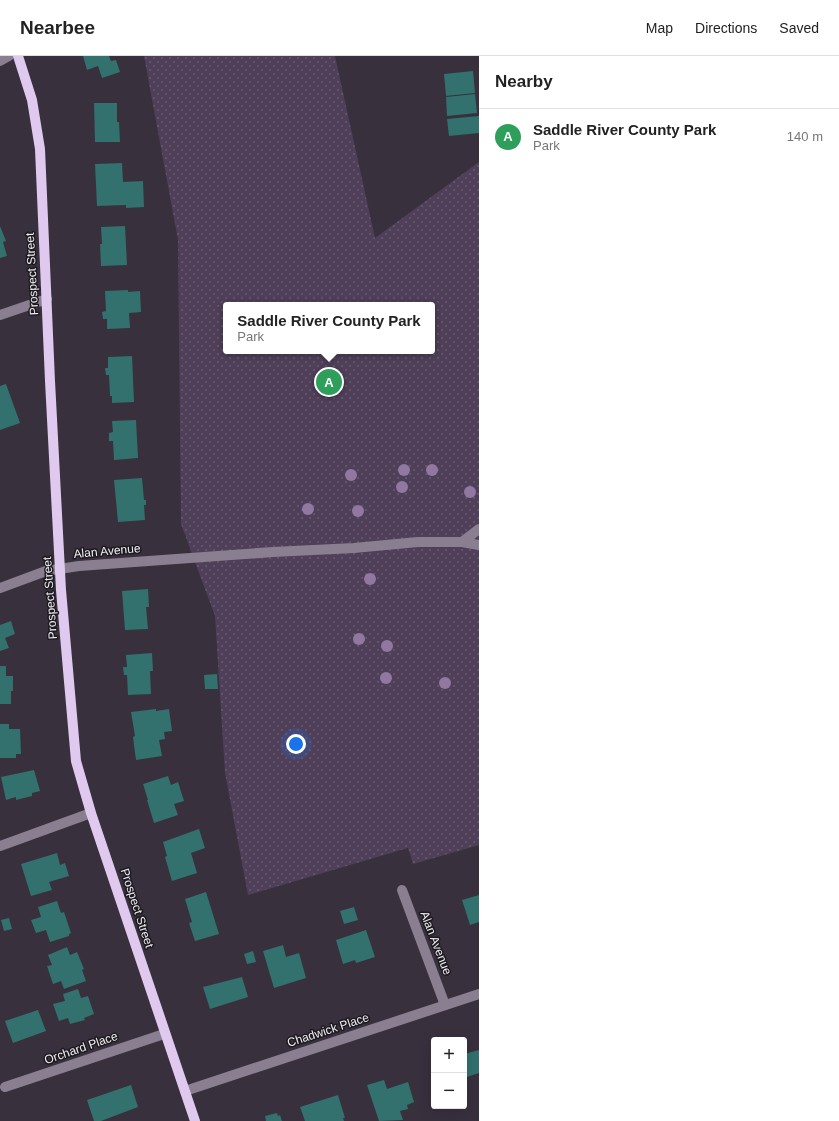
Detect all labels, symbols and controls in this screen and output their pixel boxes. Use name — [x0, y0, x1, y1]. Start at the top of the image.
text: Nearbee — [20, 17, 95, 38]
text: Map — [646, 20, 673, 36]
text: Directions — [695, 20, 757, 36]
text: Saved — [779, 20, 819, 36]
text: Nearby — [495, 72, 553, 91]
text: Saddle River County Park — [533, 121, 716, 138]
text: A — [503, 129, 513, 144]
text: 140 m — [787, 129, 823, 144]
text: Park — [533, 138, 560, 153]
street label: Prospect Street — [23, 232, 41, 316]
popup — [223, 302, 435, 354]
text: Saddle River County Park — [237, 312, 421, 329]
text: Park — [237, 329, 264, 344]
pin: A — [316, 367, 342, 397]
street label: Alan Avenue — [73, 541, 141, 561]
street label: Prospect Street — [40, 556, 60, 640]
your location — [286, 734, 306, 754]
street label: Prospect Street — [118, 867, 157, 950]
street label: Alan Avenue — [417, 909, 455, 977]
street label: Chadwick Place — [285, 1010, 371, 1050]
street label: Orchard Place — [42, 1029, 120, 1067]
map controls — [431, 1037, 467, 1109]
button: + — [431, 1037, 467, 1073]
button: − — [431, 1073, 467, 1109]

